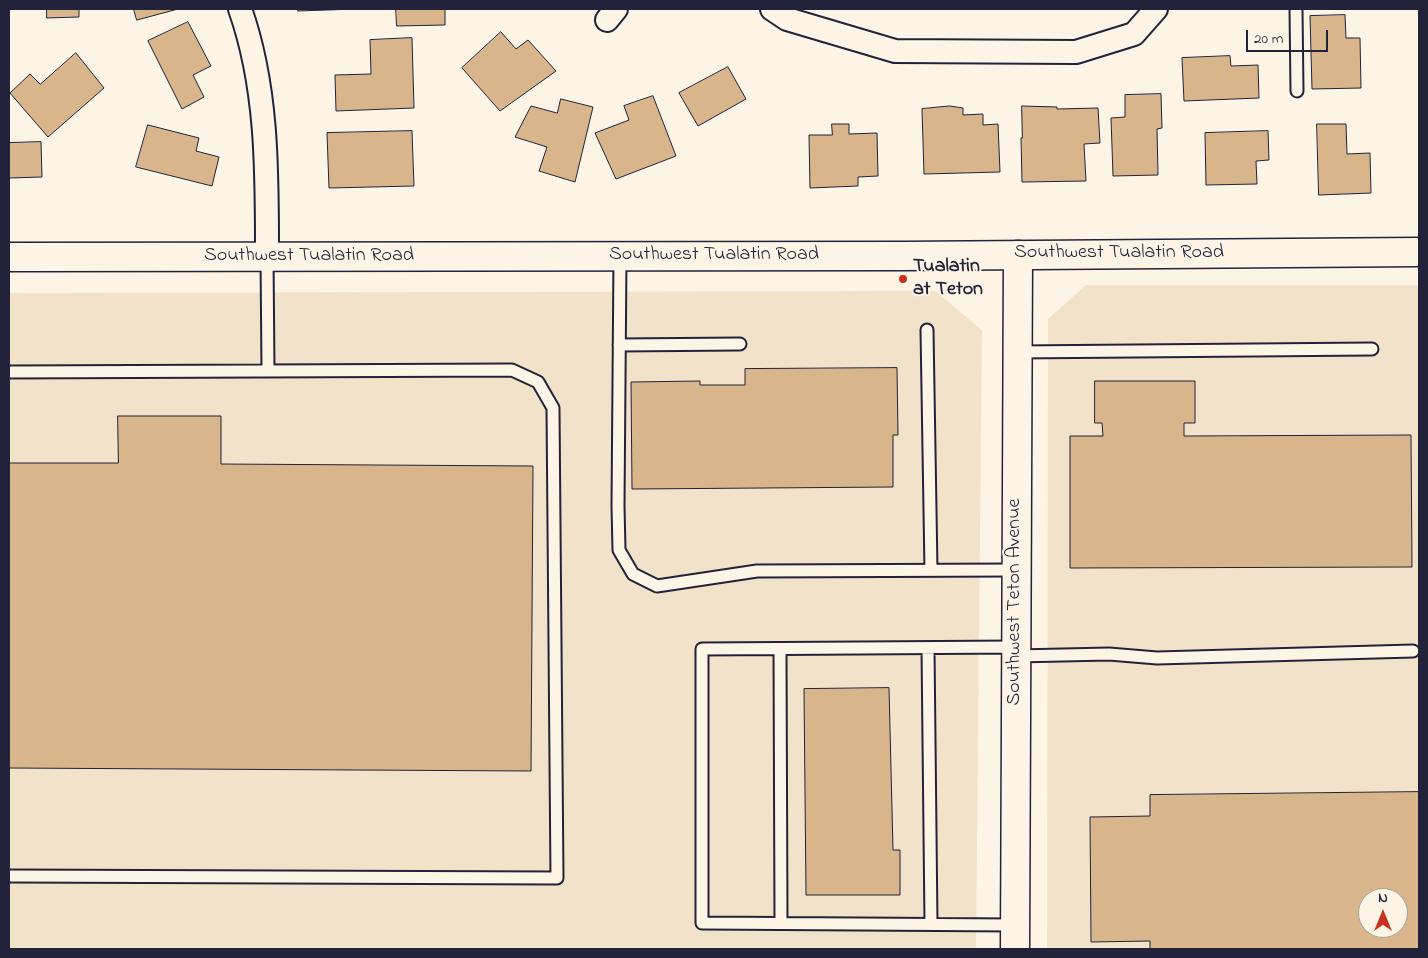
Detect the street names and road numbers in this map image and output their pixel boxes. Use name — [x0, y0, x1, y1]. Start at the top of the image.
street label: Southwest Tualatin Road — [1014, 242, 1224, 266]
street label: Southwest Tualatin Road — [609, 244, 819, 268]
street label: Southwest Tualatin Road — [204, 245, 414, 269]
street label: Southwest Teton Avenue — [1004, 498, 1028, 706]

